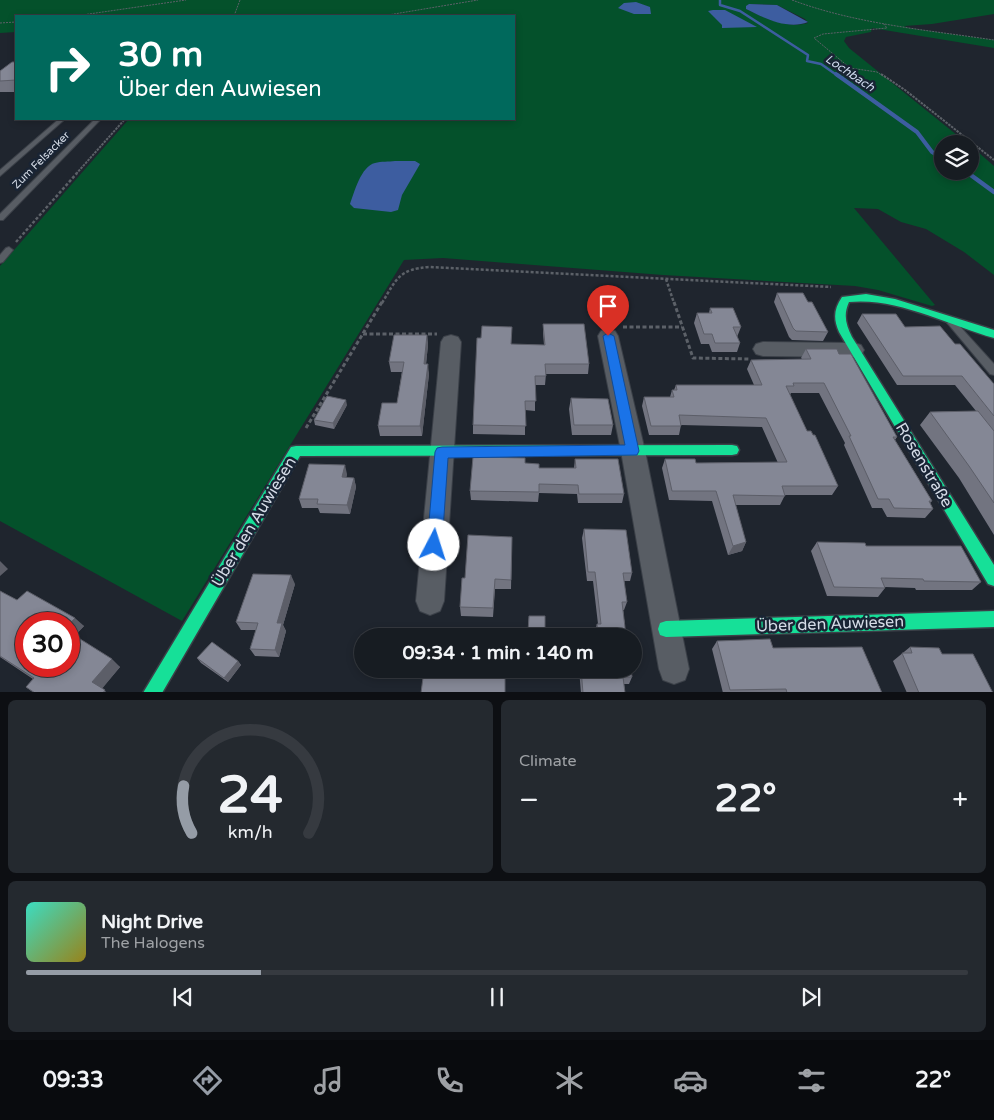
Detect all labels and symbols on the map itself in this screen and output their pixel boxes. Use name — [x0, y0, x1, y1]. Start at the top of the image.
water label: Lochbach — [823, 52, 878, 95]
street label: Zum Felsacker — [10, 128, 73, 191]
pin — [587, 285, 629, 336]
street label: Rosenstraße — [891, 419, 957, 511]
street label: Über den Auwiesen — [207, 453, 301, 591]
position arrow — [407, 518, 459, 570]
street label: Über den Auwiesen — [756, 611, 904, 637]
speed limit sign: 30 — [15, 612, 80, 677]

